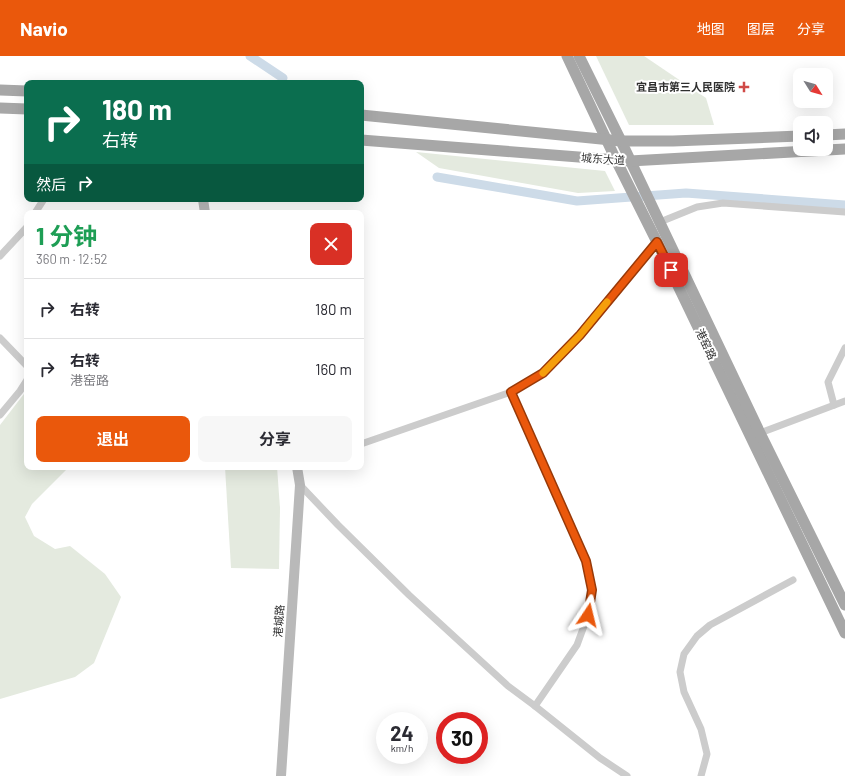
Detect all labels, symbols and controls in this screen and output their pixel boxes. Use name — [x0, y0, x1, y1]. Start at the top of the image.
text: Navio — [20, 17, 68, 40]
text: 地图 — [697, 20, 725, 37]
text: 图层 — [747, 20, 775, 37]
text: 分享 — [797, 20, 825, 37]
north arrow — [793, 68, 833, 108]
map controls — [793, 68, 833, 156]
place label: 宜昌市第三人民医院 — [636, 80, 735, 93]
marker: 宜昌市第三人民医院 — [738, 81, 750, 93]
text: 180 m — [102, 92, 172, 126]
icon: right — [36, 96, 88, 148]
button: sound — [793, 116, 833, 156]
text: 右转 — [102, 129, 138, 151]
street label: 城东大道 — [581, 150, 625, 167]
icon: right — [74, 172, 96, 194]
text: 然后 — [36, 175, 66, 193]
text: 1 分钟 — [36, 221, 97, 250]
button: close — [310, 223, 352, 265]
text: 360 m · 12:52 — [36, 251, 108, 267]
pin — [654, 253, 688, 287]
icon: arrive — [660, 259, 682, 281]
icon: right — [36, 298, 58, 320]
text: 右转 — [70, 300, 100, 318]
text: 180 m — [315, 300, 352, 318]
street label: 港窑路 — [693, 326, 720, 361]
text: 右转 — [70, 351, 100, 369]
icon: right — [36, 358, 58, 380]
text: 160 m — [315, 360, 352, 378]
text: 港窑路 — [70, 372, 109, 388]
button: 退出 — [36, 416, 190, 462]
button: 分享 — [198, 416, 352, 462]
position arrow — [567, 594, 609, 636]
street label: 港城路 — [271, 604, 286, 638]
speed limit sign: 30 — [436, 712, 488, 764]
text: 24 — [390, 721, 414, 745]
text: km/h — [391, 742, 413, 754]

